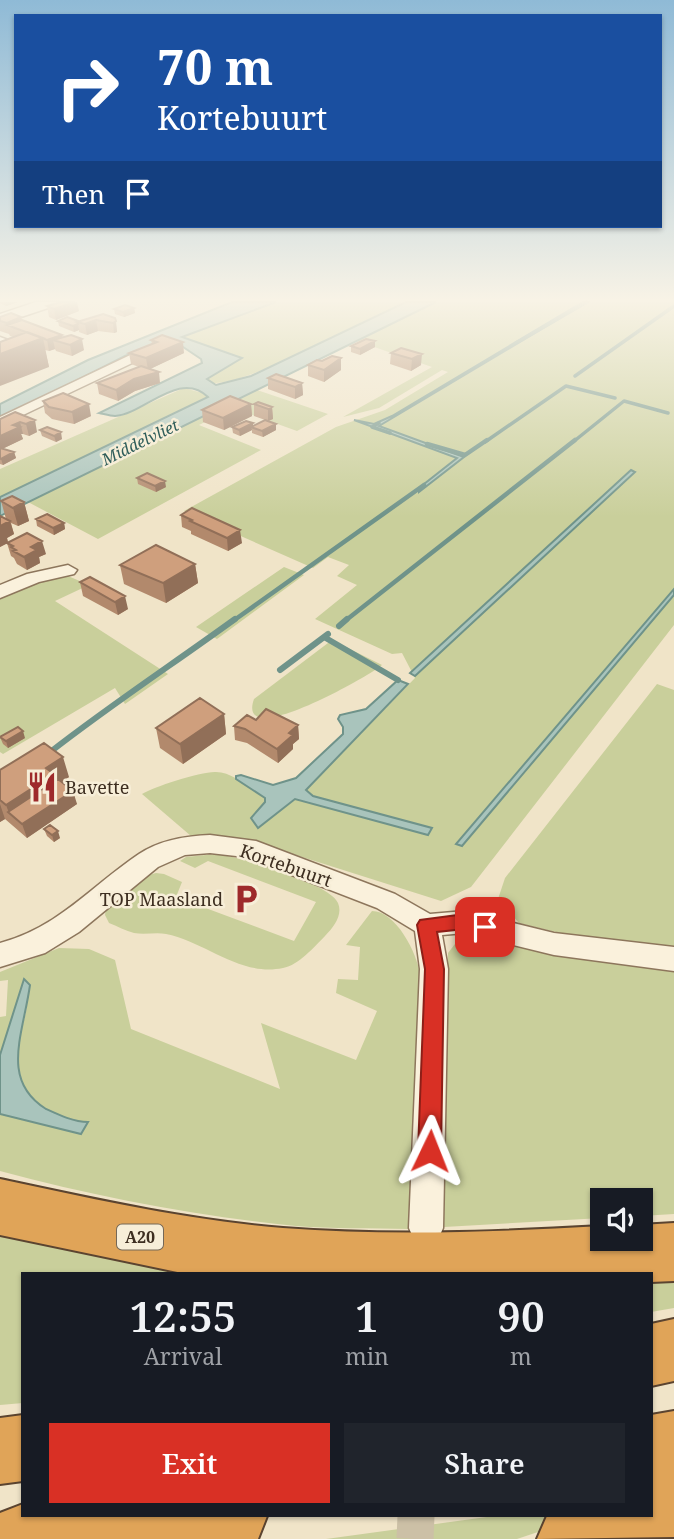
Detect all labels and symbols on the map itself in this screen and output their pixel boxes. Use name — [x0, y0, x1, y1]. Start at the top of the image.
water label: Middelvliet — [97, 414, 182, 471]
restaurant icon: Bavette — [25, 770, 59, 804]
place label: Bavette — [65, 775, 129, 799]
street label: Kortebuurt — [237, 838, 335, 892]
parking icon: TOP Maasland — [229, 882, 263, 916]
place label: TOP Maasland — [100, 887, 223, 911]
pin — [455, 897, 515, 957]
position arrow — [393, 1114, 467, 1188]
road number: A20 — [117, 1224, 163, 1250]

